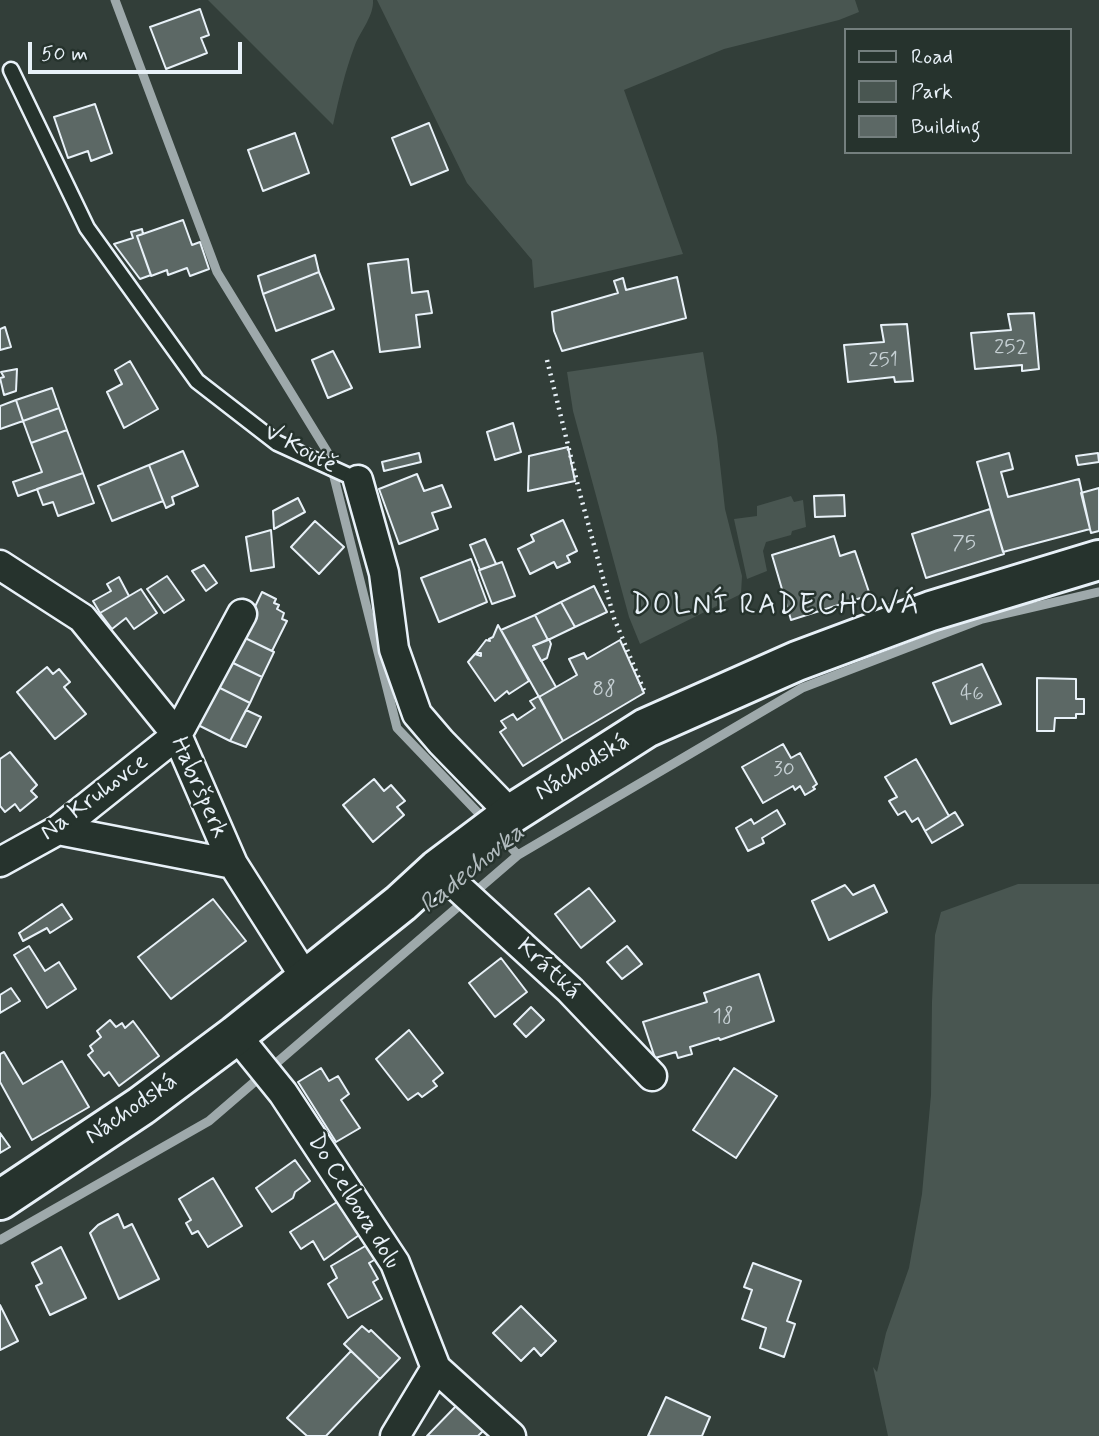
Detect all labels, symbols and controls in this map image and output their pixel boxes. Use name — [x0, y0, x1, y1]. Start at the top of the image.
scale bar — [32, 28, 245, 72]
legend — [844, 28, 1071, 154]
text: 50 m — [41, 40, 88, 68]
text: Road — [911, 43, 953, 71]
text: Park — [911, 78, 953, 106]
text: Building — [911, 113, 981, 141]
house number: 252 — [994, 336, 1028, 362]
house number: 251 — [868, 349, 898, 375]
street label: V Koutě — [259, 419, 341, 481]
house number: 75 — [952, 532, 976, 558]
district label: DOLNÍ RADECHOVÁ — [635, 590, 917, 624]
house number: 88 — [592, 678, 616, 704]
house number: 46 — [960, 682, 984, 708]
street label: Náchodská — [530, 728, 636, 808]
street label: Habršperk — [163, 733, 233, 843]
street label: Na Kruhovce — [35, 748, 155, 848]
house number: 30 — [773, 758, 795, 784]
water label: Radechovka — [414, 818, 532, 922]
street label: Krátká — [510, 933, 586, 1007]
house number: 18 — [713, 1005, 733, 1031]
street label: Náchodská — [80, 1068, 184, 1152]
street label: Do Celbova dolu — [300, 1129, 406, 1275]

